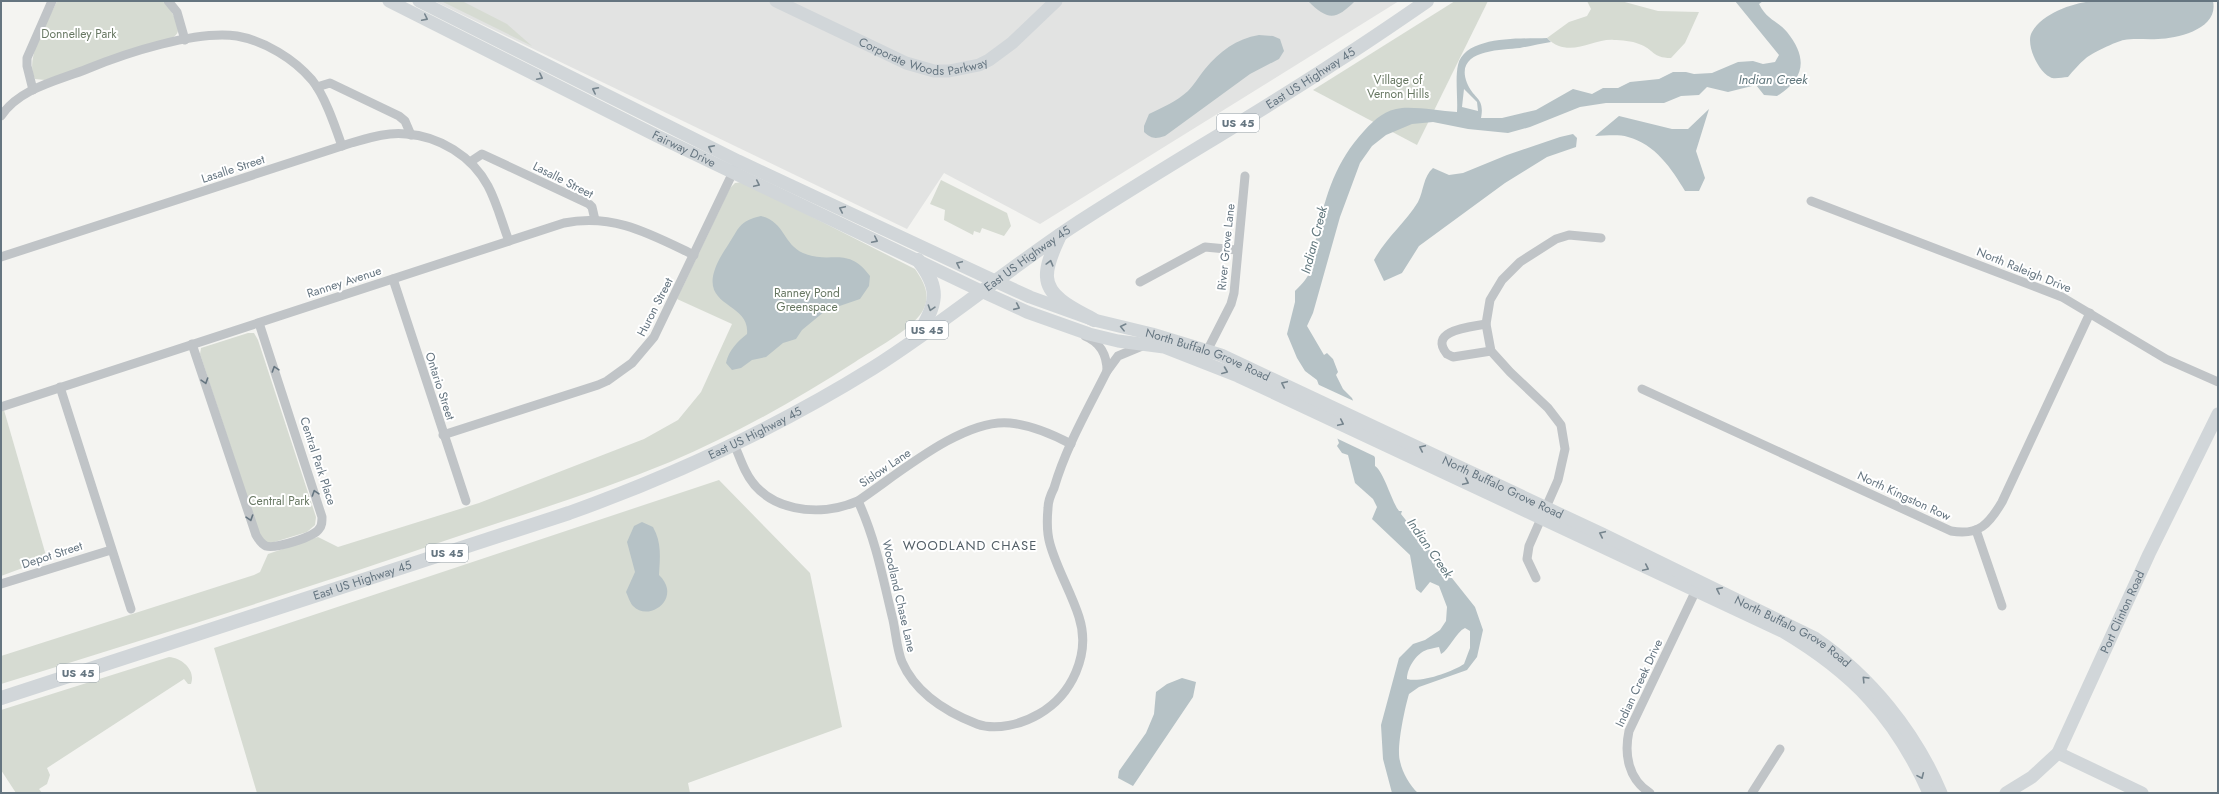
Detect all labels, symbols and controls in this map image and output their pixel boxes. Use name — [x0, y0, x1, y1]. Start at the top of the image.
one-way arrow — [420, 13, 428, 21]
park label: Donnelley Park — [41, 25, 117, 43]
street label: Corporate Woods Parkway — [856, 33, 992, 80]
street label: East US Highway 45 — [1263, 43, 1359, 113]
water label: Indian Creek — [1738, 70, 1808, 89]
park label: Village of Vernon Hills — [1367, 71, 1429, 103]
one-way arrow — [536, 72, 544, 80]
one-way arrow — [592, 88, 599, 95]
road number: US 45 — [1217, 114, 1259, 132]
street label: Fairway Drive — [649, 126, 719, 172]
one-way arrow — [708, 145, 716, 153]
street label: Lasalle Street — [199, 150, 267, 188]
street label: Lasalle Street — [530, 157, 596, 203]
one-way arrow — [753, 179, 761, 187]
street label: River Grove Lane — [1213, 203, 1239, 291]
water label: Indian Creek — [1296, 204, 1332, 276]
one-way arrow — [838, 206, 846, 214]
street label: East US Highway 45 — [980, 221, 1074, 296]
one-way arrow — [871, 235, 878, 243]
street label: North Raleigh Drive — [1974, 243, 2074, 297]
one-way arrow — [1045, 259, 1054, 266]
street label: Ranney Avenue — [304, 261, 384, 303]
one-way arrow — [956, 261, 964, 269]
street label: Huron Street — [632, 274, 678, 340]
park label: Ranney Pond Greenspace — [774, 284, 840, 316]
one-way arrow — [1012, 302, 1020, 310]
one-way arrow — [927, 304, 936, 311]
road number: US 45 — [906, 321, 948, 339]
one-way arrow — [1120, 323, 1126, 331]
street label: North Buffalo Grove Road — [1143, 324, 1273, 386]
street label: Ontario Street — [421, 350, 459, 422]
one-way arrow — [272, 366, 280, 373]
one-way arrow — [1221, 366, 1229, 374]
one-way arrow — [201, 377, 209, 384]
one-way arrow — [1281, 381, 1289, 389]
street label: East US Highway 45 — [705, 402, 805, 464]
street label: Central Park Place — [295, 415, 341, 507]
one-way arrow — [1337, 418, 1345, 426]
street label: Sislow Lane — [855, 444, 915, 492]
one-way arrow — [1418, 445, 1426, 453]
street label: North Buffalo Grove Road — [1439, 451, 1566, 524]
street label: North Kingston Row — [1854, 466, 1954, 526]
one-way arrow — [1461, 477, 1469, 485]
one-way arrow — [312, 489, 320, 496]
park label: Central Park — [248, 492, 310, 510]
one-way arrow — [245, 514, 254, 521]
water label: Indian Creek — [1402, 514, 1458, 582]
one-way arrow — [1599, 531, 1607, 539]
district label: WOODLAND CHASE — [903, 536, 1037, 555]
street label: Depot Street — [19, 537, 85, 573]
street label: Woodland Chase Lane — [877, 538, 921, 654]
road number: US 45 — [426, 544, 468, 562]
street label: East US Highway 45 — [311, 556, 414, 605]
one-way arrow — [1642, 563, 1650, 571]
street label: Port Clinton Road — [2096, 568, 2149, 656]
one-way arrow — [1716, 588, 1724, 595]
street label: North Buffalo Grove Road — [1731, 591, 1855, 671]
street label: Indian Creek Drive — [1611, 636, 1667, 730]
road number: US 45 — [57, 664, 99, 682]
one-way arrow — [1862, 676, 1870, 684]
one-way arrow — [1916, 771, 1924, 779]

